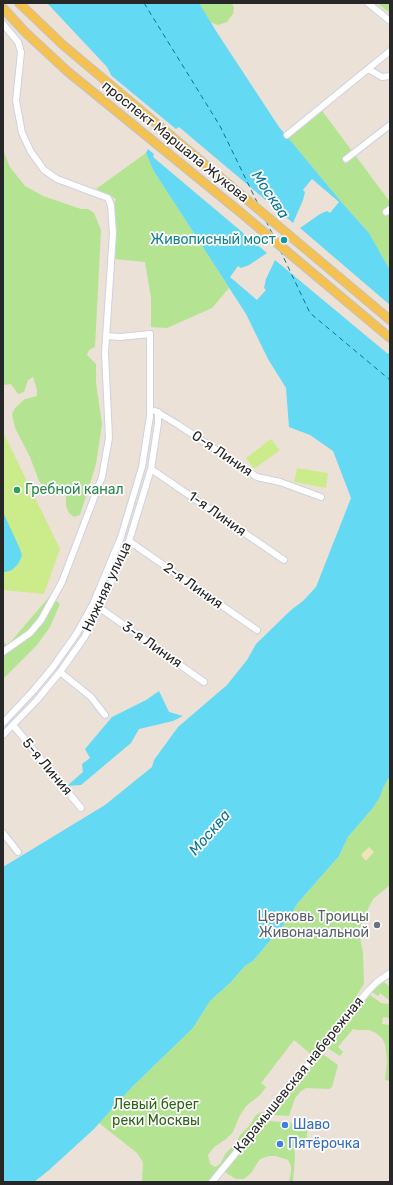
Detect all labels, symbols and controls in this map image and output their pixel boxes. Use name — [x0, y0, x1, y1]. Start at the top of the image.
street label: проспект Маршала Жукова — [98, 78, 252, 206]
water label: Москва — [247, 168, 293, 222]
place label: Живописный мост — [150, 232, 276, 248]
marker: Живописный мост — [279, 235, 289, 245]
street label: 0-я Линия — [188, 428, 256, 480]
place label: Гребной канал — [25, 482, 124, 498]
marker: Гребной канал — [12, 485, 22, 495]
street label: 1-я Линия — [185, 488, 249, 540]
street label: Нижняя улица — [79, 539, 135, 635]
street label: 2-я Линия — [160, 559, 226, 613]
street label: 3-я Линия — [119, 618, 185, 672]
street label: 5-я Линия — [18, 735, 76, 799]
water label: Москва — [186, 807, 234, 859]
place label: Церковь Троицы Живоначальной — [258, 909, 369, 942]
marker: Церковь Троицы Живоначальной — [372, 920, 382, 930]
street label: Карамышевская набережная — [231, 993, 367, 1157]
park label: Левый берег реки Москвы — [112, 1097, 200, 1130]
place label: Шаво — [293, 1117, 330, 1133]
marker: Шаво — [280, 1120, 290, 1130]
place label: Пятёрочка — [288, 1136, 360, 1152]
marker: Пятёрочка — [275, 1139, 285, 1149]

